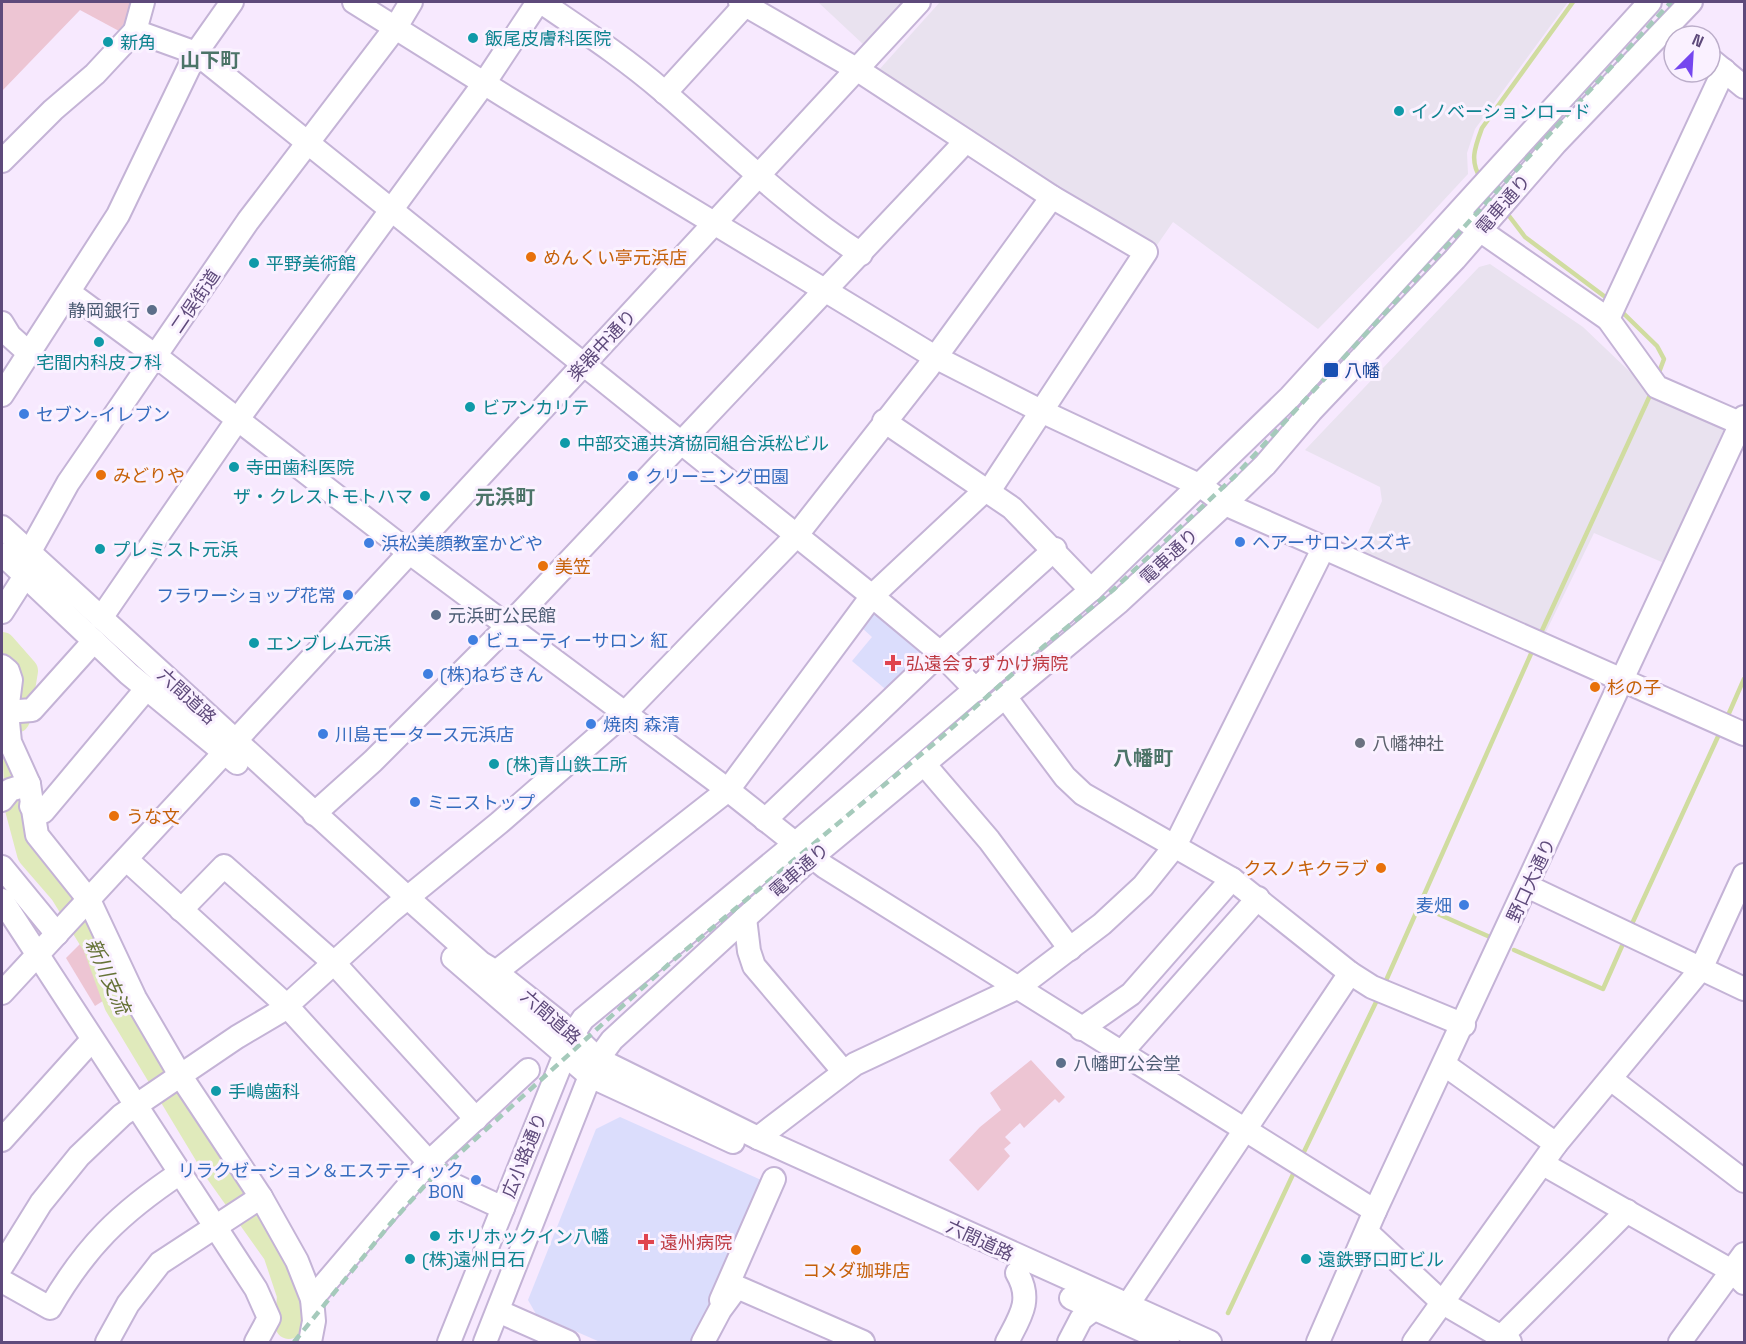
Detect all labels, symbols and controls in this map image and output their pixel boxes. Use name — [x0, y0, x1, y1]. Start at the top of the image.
north arrow — [1662, 24, 1722, 84]
place label: 飯尾皮膚科医院 — [485, 27, 611, 50]
text: N — [1689, 29, 1707, 53]
place label: 新角 — [120, 31, 156, 54]
marker: 飯尾皮膚科医院 — [466, 31, 480, 45]
marker: 新角 — [101, 35, 115, 49]
district label: 山下町 — [180, 47, 240, 73]
place label: イノベーションロード — [1411, 100, 1591, 123]
marker: イノベーションロード — [1392, 104, 1406, 118]
street label: 電車通り — [1471, 169, 1535, 239]
place label: めんくい亭元浜店 — [543, 246, 687, 269]
marker: めんくい亭元浜店 — [524, 250, 538, 264]
place label: 平野美術館 — [266, 252, 356, 275]
marker: 平野美術館 — [247, 256, 261, 270]
street label: 二俣街道 — [165, 265, 225, 337]
place label: 静岡銀行 — [68, 299, 140, 322]
marker: 静岡銀行 — [145, 303, 159, 317]
street label: 楽器中通り — [563, 304, 641, 386]
marker: 宅間内科皮フ科 — [92, 335, 106, 349]
place label: 宅間内科皮フ科 — [36, 351, 162, 374]
place label: 八幡 — [1344, 359, 1380, 382]
marker: 八幡 — [1322, 361, 1340, 379]
place label: ビアンカリテ — [482, 396, 589, 419]
marker: ビアンカリテ — [463, 400, 477, 414]
place label: セブン-イレブン — [36, 403, 170, 426]
marker: セブン-イレブン — [17, 407, 31, 421]
place label: 中部交通共済協同組合浜松ビル — [577, 432, 829, 455]
marker: 中部交通共済協同組合浜松ビル — [558, 436, 572, 450]
place label: 寺田歯科医院 — [246, 456, 354, 479]
marker: 寺田歯科医院 — [227, 460, 241, 474]
place label: みどりや — [113, 464, 185, 487]
place label: クリーニング田園 — [645, 465, 789, 488]
marker: みどりや — [94, 468, 108, 482]
marker: クリーニング田園 — [626, 469, 640, 483]
district label: 元浜町 — [475, 484, 535, 510]
place label: ザ・クレストモトハマ — [233, 485, 413, 508]
marker: ザ・クレストモトハマ — [418, 489, 432, 503]
street label: 電車通り — [1135, 523, 1203, 589]
place label: ヘアーサロンスズキ — [1252, 531, 1412, 554]
place label: 浜松美顔教室かどや — [381, 532, 543, 555]
marker: ヘアーサロンスズキ — [1233, 535, 1247, 549]
marker: 浜松美顔教室かどや — [362, 536, 376, 550]
place label: プレミスト元浜 — [112, 538, 238, 561]
marker: プレミスト元浜 — [93, 542, 107, 556]
place label: 美笠 — [555, 555, 591, 578]
marker: 美笠 — [536, 559, 550, 573]
place label: フラワーショップ花常 — [156, 584, 336, 607]
marker: フラワーショップ花常 — [341, 588, 355, 602]
place label: 元浜町公民館 — [448, 604, 556, 627]
marker: 元浜町公民館 — [429, 608, 443, 622]
place label: ビューティーサロン 紅 — [485, 629, 668, 652]
place label: エンブレム元浜 — [266, 632, 391, 655]
marker: ビューティーサロン 紅 — [466, 633, 480, 647]
marker: エンブレム元浜 — [247, 636, 261, 650]
place label: 弘遠会すずかけ病院 — [906, 652, 1068, 675]
marker: 弘遠会すずかけ病院 — [884, 654, 902, 672]
street label: 六間道路 — [153, 663, 221, 729]
place label: (株)ねぢきん — [440, 663, 544, 686]
marker: (株)ねぢきん — [421, 667, 435, 681]
place label: 杉の子 — [1607, 676, 1661, 699]
marker: 杉の子 — [1588, 680, 1602, 694]
place label: 焼肉 森清 — [603, 713, 680, 736]
marker: 焼肉 森清 — [584, 717, 598, 731]
place label: 川島モータース元浜店 — [335, 723, 514, 746]
marker: 川島モータース元浜店 — [316, 727, 330, 741]
place label: 八幡神社 — [1372, 732, 1444, 755]
marker: 八幡神社 — [1353, 736, 1367, 750]
district label: 八幡町 — [1113, 745, 1173, 771]
place label: (株)青山鉄工所 — [506, 753, 628, 776]
marker: (株)青山鉄工所 — [487, 757, 501, 771]
place label: ミニストップ — [427, 791, 535, 814]
marker: ミニストップ — [408, 795, 422, 809]
place label: うな文 — [126, 805, 180, 828]
marker: うな文 — [107, 809, 121, 823]
street label: 野口大通り — [1502, 834, 1560, 926]
street label: 電車通り — [764, 838, 834, 902]
place label: クスノキクラブ — [1244, 857, 1369, 880]
marker: クスノキクラブ — [1374, 861, 1388, 875]
place label: 麦畑 — [1416, 894, 1452, 917]
marker: 麦畑 — [1457, 898, 1471, 912]
water label: 新川支流 — [80, 934, 137, 1021]
street label: 六間道路 — [516, 985, 586, 1049]
place label: 八幡町公会堂 — [1073, 1052, 1181, 1075]
marker: 八幡町公会堂 — [1054, 1056, 1068, 1070]
place label: 手嶋歯科 — [228, 1080, 300, 1103]
marker: 手嶋歯科 — [209, 1084, 223, 1098]
street label: 広小路通り — [496, 1109, 552, 1201]
place label: リラクゼーション＆エステティック BON — [177, 1159, 464, 1203]
marker: リラクゼーション＆エステティック BON — [469, 1173, 483, 1187]
street label: 六間道路 — [943, 1214, 1017, 1266]
place label: ホリホックイン八幡 — [447, 1225, 609, 1248]
marker: ホリホックイン八幡 — [428, 1229, 442, 1243]
place label: 遠州病院 — [660, 1231, 732, 1254]
marker: 遠州病院 — [637, 1233, 655, 1251]
marker: コメダ珈琲店 — [849, 1243, 863, 1257]
place label: (株)遠州日石 — [422, 1248, 526, 1271]
place label: 遠鉄野口町ビル — [1318, 1248, 1444, 1271]
marker: (株)遠州日石 — [403, 1252, 417, 1266]
marker: 遠鉄野口町ビル — [1299, 1252, 1313, 1266]
place label: コメダ珈琲店 — [802, 1259, 910, 1282]

